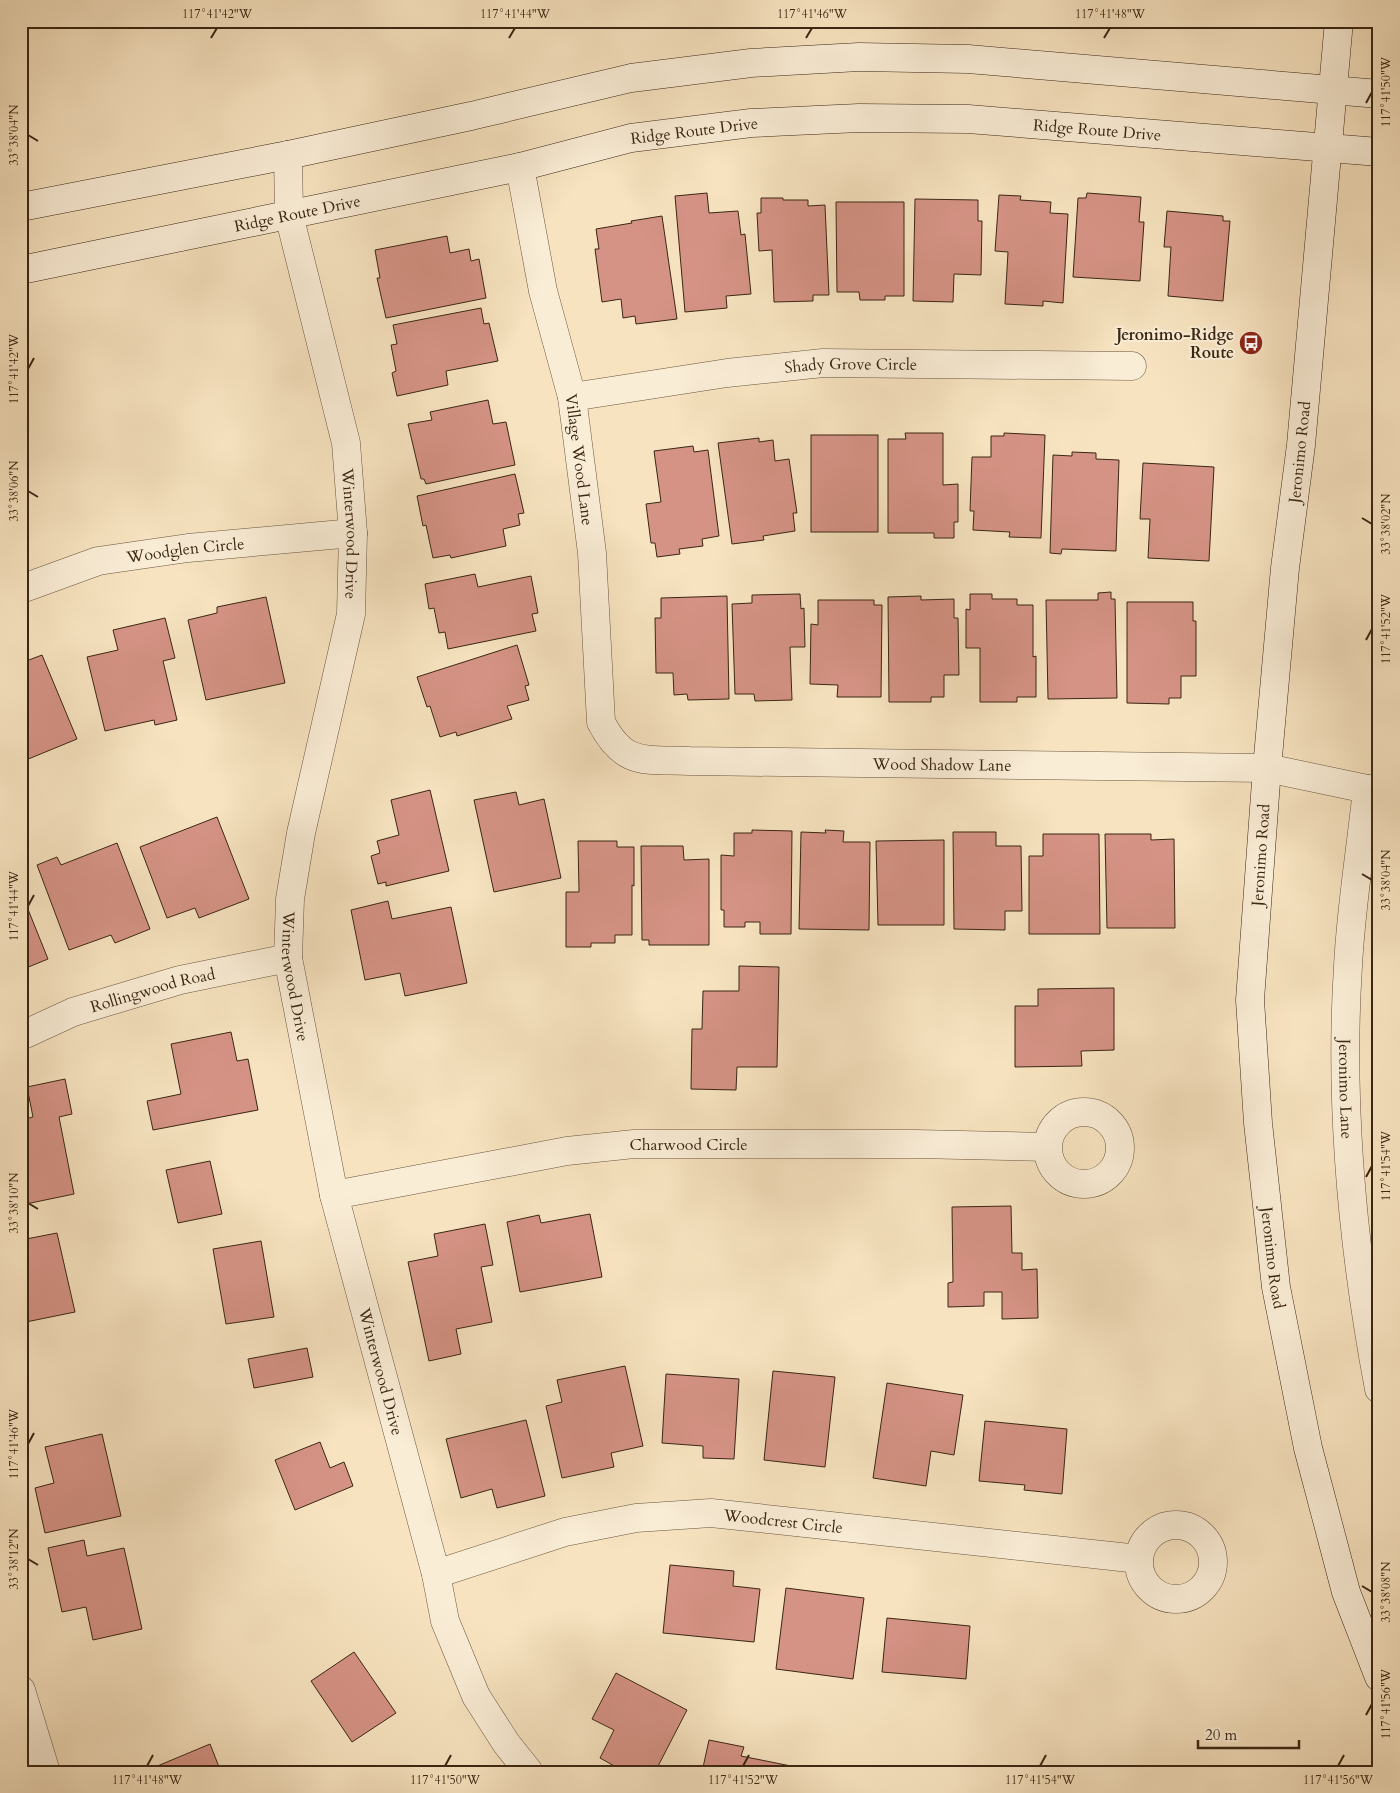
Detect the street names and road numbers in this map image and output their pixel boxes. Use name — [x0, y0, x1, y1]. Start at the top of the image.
street label: Ridge Route Drive — [629, 113, 759, 150]
street label: Ridge Route Drive — [1032, 114, 1162, 146]
street label: Ridge Route Drive — [232, 190, 363, 238]
street label: Shady Grove Circle — [783, 353, 917, 379]
street label: Village Wood Lane — [560, 392, 598, 527]
street label: Jeronimo Road — [1283, 400, 1316, 506]
street label: Winterwood Drive — [336, 467, 363, 599]
street label: Woodglen Circle — [124, 533, 245, 569]
street label: Wood Shadow Lane — [872, 753, 1012, 777]
street label: Jeronimo Road — [1246, 803, 1276, 909]
street label: Winterwood Drive — [276, 910, 314, 1043]
street label: Rollingwood Road — [88, 963, 218, 1018]
street label: Jeronimo Lane — [1333, 1037, 1358, 1140]
street label: Charwood Circle — [630, 1134, 747, 1156]
street label: Jeronimo Road — [1255, 1204, 1290, 1311]
street label: Winterwood Drive — [353, 1305, 408, 1438]
street label: Woodcrest Circle — [722, 1504, 844, 1539]

